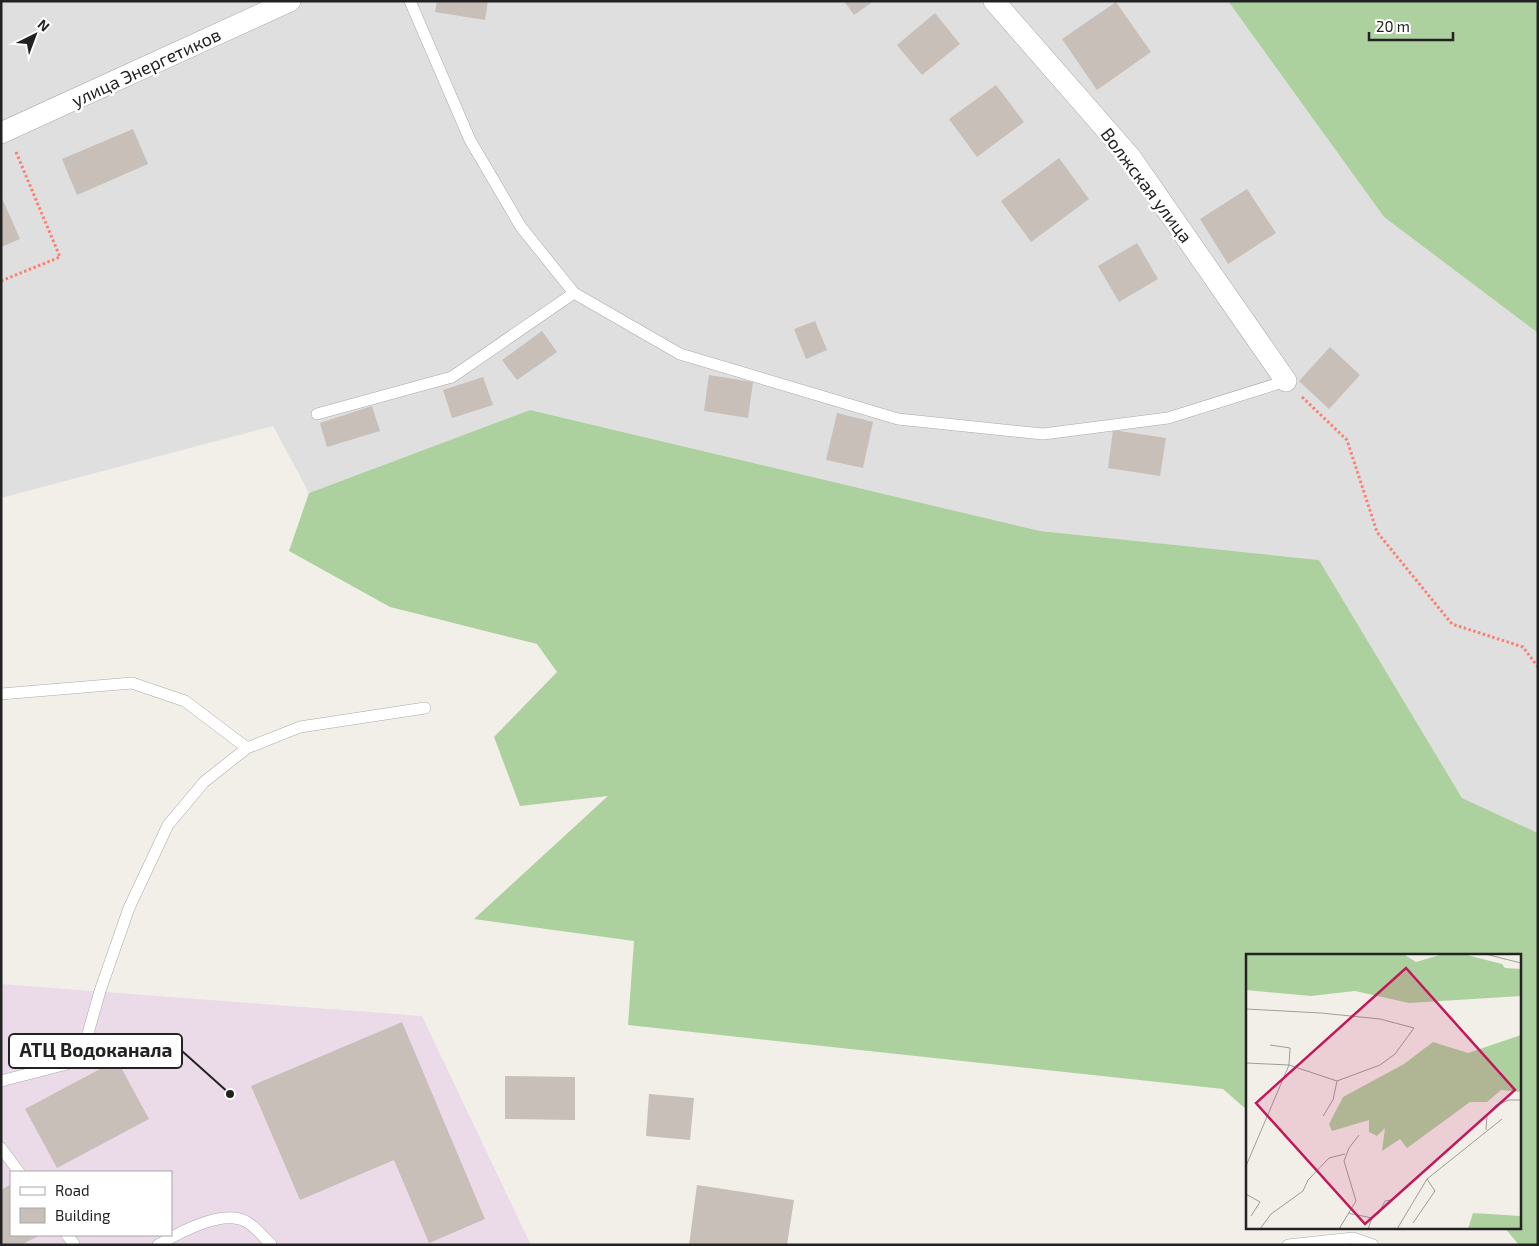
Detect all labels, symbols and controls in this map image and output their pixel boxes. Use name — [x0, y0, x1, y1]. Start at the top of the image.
north arrow — [10, 10, 60, 60]
scale bar — [1369, 10, 1453, 42]
text: N — [35, 15, 53, 35]
text: 20 m — [1376, 17, 1410, 35]
street label: улица Энергетиков — [68, 23, 224, 111]
street label: Волжская улица — [1097, 123, 1197, 247]
inset map — [1246, 954, 1522, 1228]
callout: АТЦ Водоканала — [9, 1034, 182, 1068]
text: АТЦ Водоканала — [20, 1038, 172, 1061]
legend — [10, 1171, 172, 1236]
text: Road — [55, 1181, 90, 1199]
text: Building — [55, 1206, 111, 1224]

